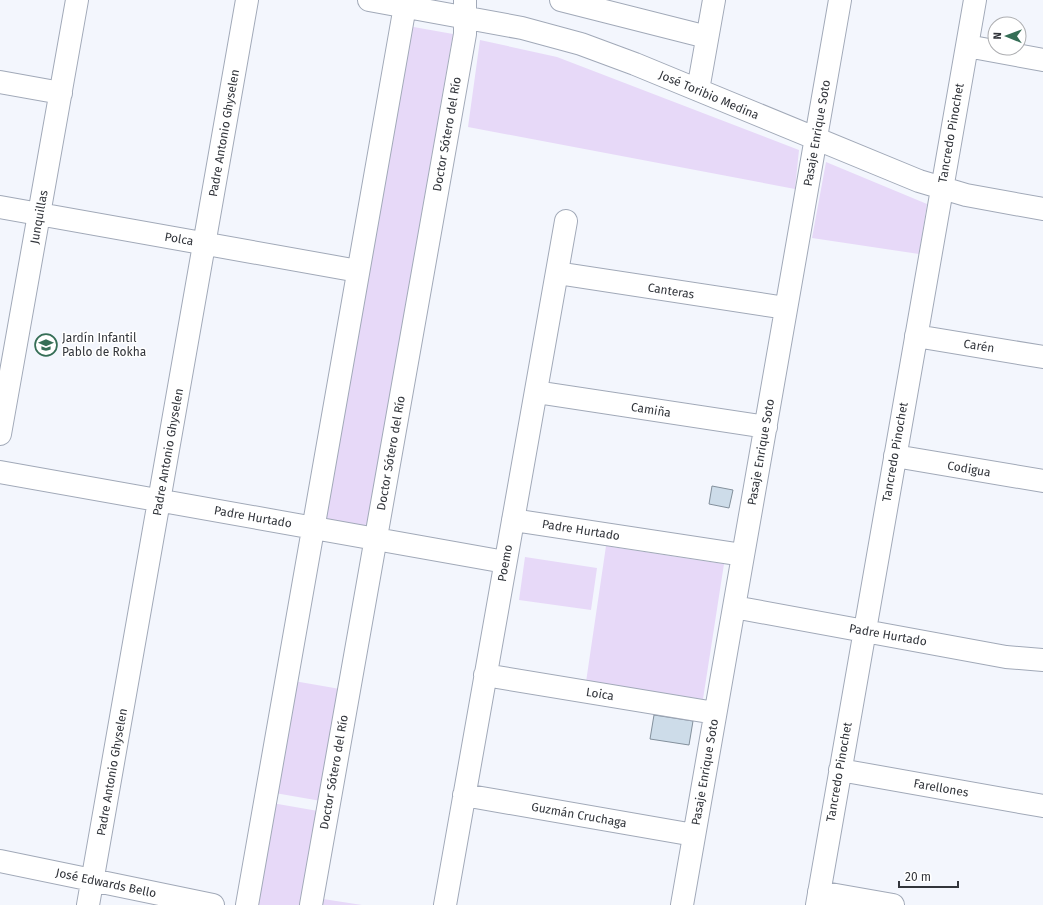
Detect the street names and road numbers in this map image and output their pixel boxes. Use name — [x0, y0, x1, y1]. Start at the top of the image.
street label: Padre Antonio Ghyselen — [206, 68, 242, 198]
street label: José Toribio Medina — [657, 68, 761, 122]
street label: Doctor Sótero del Río — [430, 76, 464, 192]
street label: Pasaje Enrique Soto — [801, 79, 833, 187]
street label: Tancredo Pinochet — [935, 81, 967, 184]
street label: Junquillas — [27, 189, 51, 245]
street label: Polca — [163, 230, 195, 248]
street label: Canteras — [647, 280, 696, 302]
street label: Carén — [963, 337, 995, 355]
street label: Padre Antonio Ghyselen — [150, 387, 186, 517]
street label: Doctor Sótero del Río — [374, 395, 408, 511]
street label: Pasaje Enrique Soto — [745, 398, 777, 506]
street label: Camiña — [630, 400, 672, 420]
street label: Tancredo Pinochet — [879, 400, 911, 503]
street label: Codigua — [946, 458, 992, 480]
street label: Padre Hurtado — [213, 503, 293, 531]
street label: Padre Hurtado — [541, 517, 621, 543]
street label: Poemo — [495, 543, 515, 583]
street label: Padre Hurtado — [848, 621, 928, 649]
street label: Loica — [585, 685, 615, 703]
street label: Padre Antonio Ghyselen — [94, 707, 130, 837]
street label: Doctor Sótero del Río — [317, 714, 351, 830]
street label: Pasaje Enrique Soto — [689, 718, 721, 826]
street label: Tancredo Pinochet — [823, 720, 855, 823]
street label: Farellones — [912, 776, 970, 800]
street label: Guzmán Cruchaga — [530, 800, 628, 830]
street label: José Edwards Bello — [54, 866, 158, 900]

